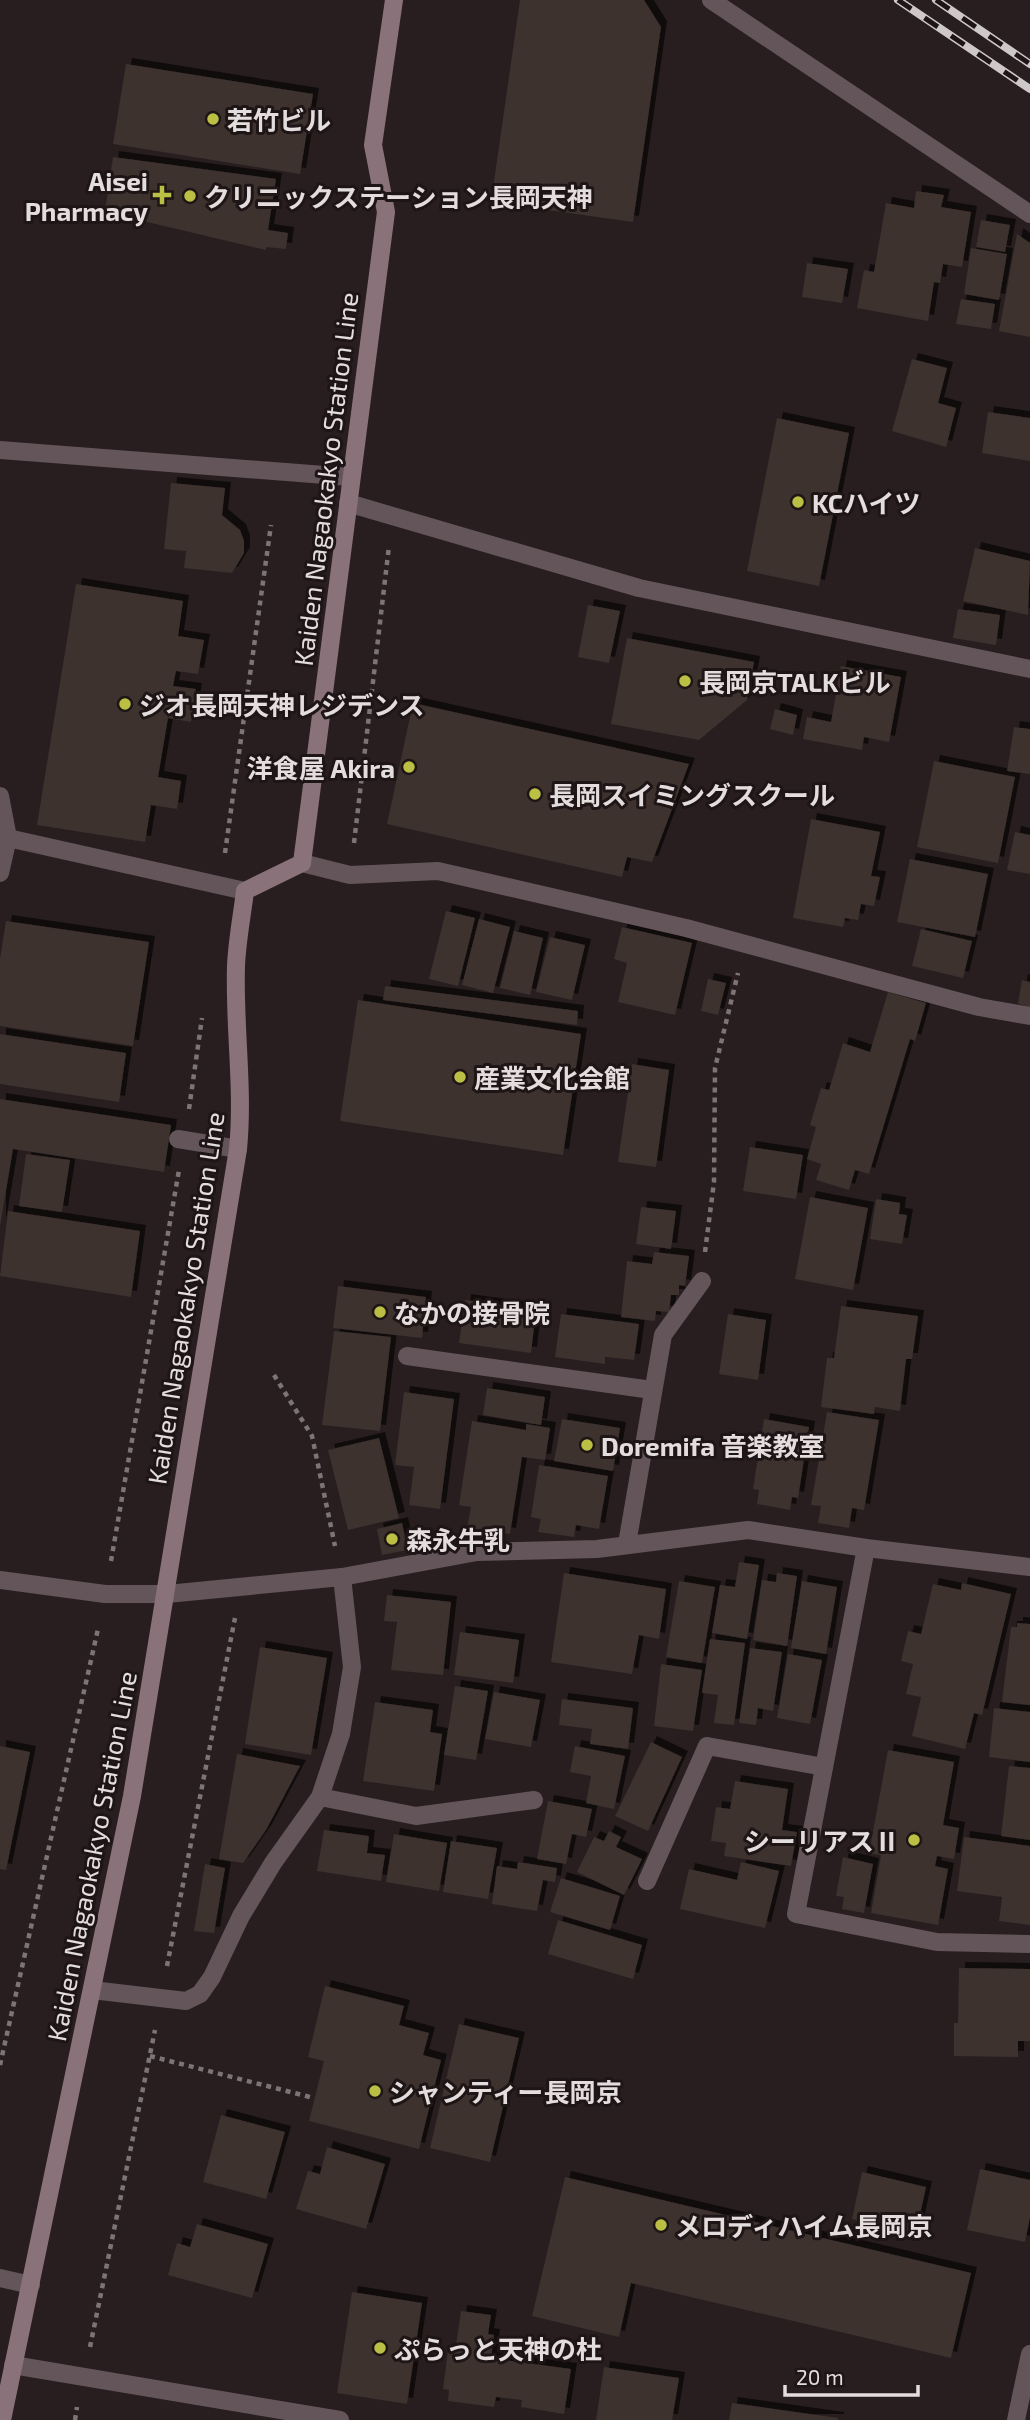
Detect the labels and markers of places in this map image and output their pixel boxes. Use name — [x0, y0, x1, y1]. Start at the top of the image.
place label: 若竹ビル — [227, 104, 331, 135]
marker: 若竹ビル — [205, 111, 221, 127]
place label: Aisei Pharmacy — [25, 165, 148, 227]
place label: クリニックステーション長岡天神 — [204, 181, 593, 212]
marker: Aisei Pharmacy — [154, 187, 170, 203]
marker: クリニックステーション長岡天神 — [182, 188, 198, 204]
place label: KCハイツ — [812, 487, 921, 518]
marker: KCハイツ — [790, 494, 806, 510]
place label: 長岡京TALKビル — [699, 666, 891, 697]
marker: 長岡京TALKビル — [677, 673, 693, 689]
place label: ジオ長岡天神レジデンス — [139, 689, 424, 720]
marker: ジオ長岡天神レジデンス — [117, 696, 133, 712]
place label: 洋食屋 Akira — [247, 752, 395, 783]
marker: 洋食屋 Akira — [401, 759, 417, 775]
place label: 長岡スイミングスクール — [549, 779, 835, 810]
marker: 長岡スイミングスクール — [527, 786, 543, 802]
place label: 産業文化会館 — [474, 1062, 630, 1093]
marker: 産業文化会館 — [452, 1069, 468, 1085]
place label: なかの接骨院 — [394, 1297, 550, 1328]
marker: なかの接骨院 — [372, 1304, 388, 1320]
place label: Doremifa 音楽教室 — [601, 1430, 825, 1461]
marker: Doremifa 音楽教室 — [579, 1437, 595, 1453]
place label: 森永牛乳 — [406, 1524, 510, 1555]
marker: 森永牛乳 — [384, 1531, 400, 1547]
place label: シーリアスⅡ — [744, 1825, 900, 1856]
marker: シーリアスⅡ — [906, 1832, 922, 1848]
place label: シャンティー長岡京 — [389, 2076, 621, 2107]
marker: シャンティー長岡京 — [367, 2083, 383, 2099]
place label: メロディハイム長岡京 — [675, 2210, 932, 2241]
marker: メロディハイム長岡京 — [653, 2217, 669, 2233]
place label: ぷらっと天神の杜 — [394, 2333, 602, 2364]
marker: ぷらっと天神の杜 — [372, 2340, 388, 2356]

